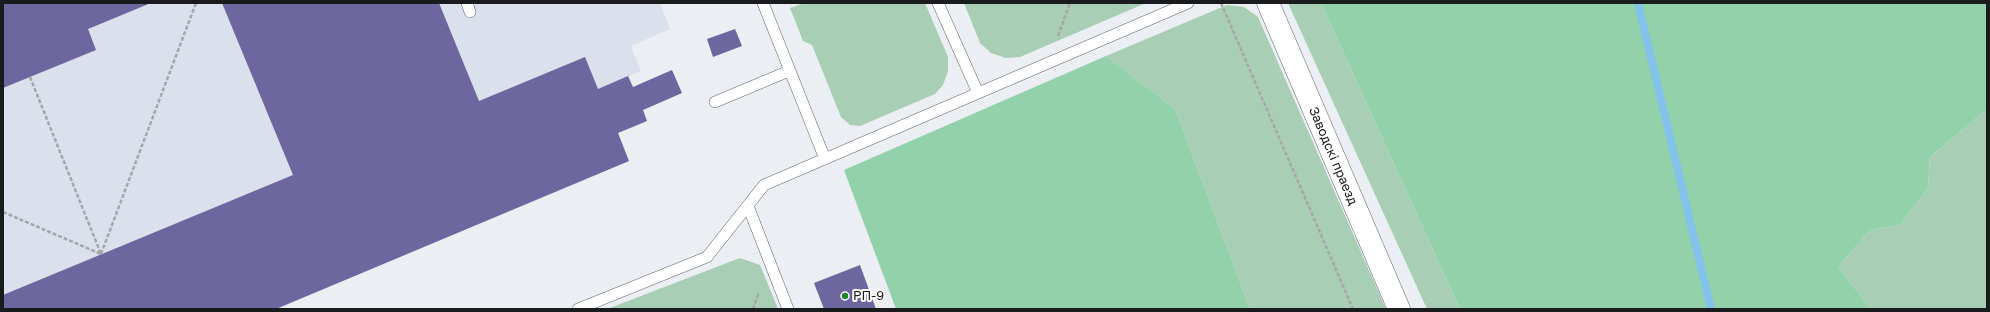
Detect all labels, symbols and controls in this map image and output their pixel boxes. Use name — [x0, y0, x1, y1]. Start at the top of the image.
street label: Заводскі праезд — [1305, 105, 1361, 207]
place label: РП-9 — [853, 288, 884, 304]
marker: РП-9 — [840, 291, 850, 301]

